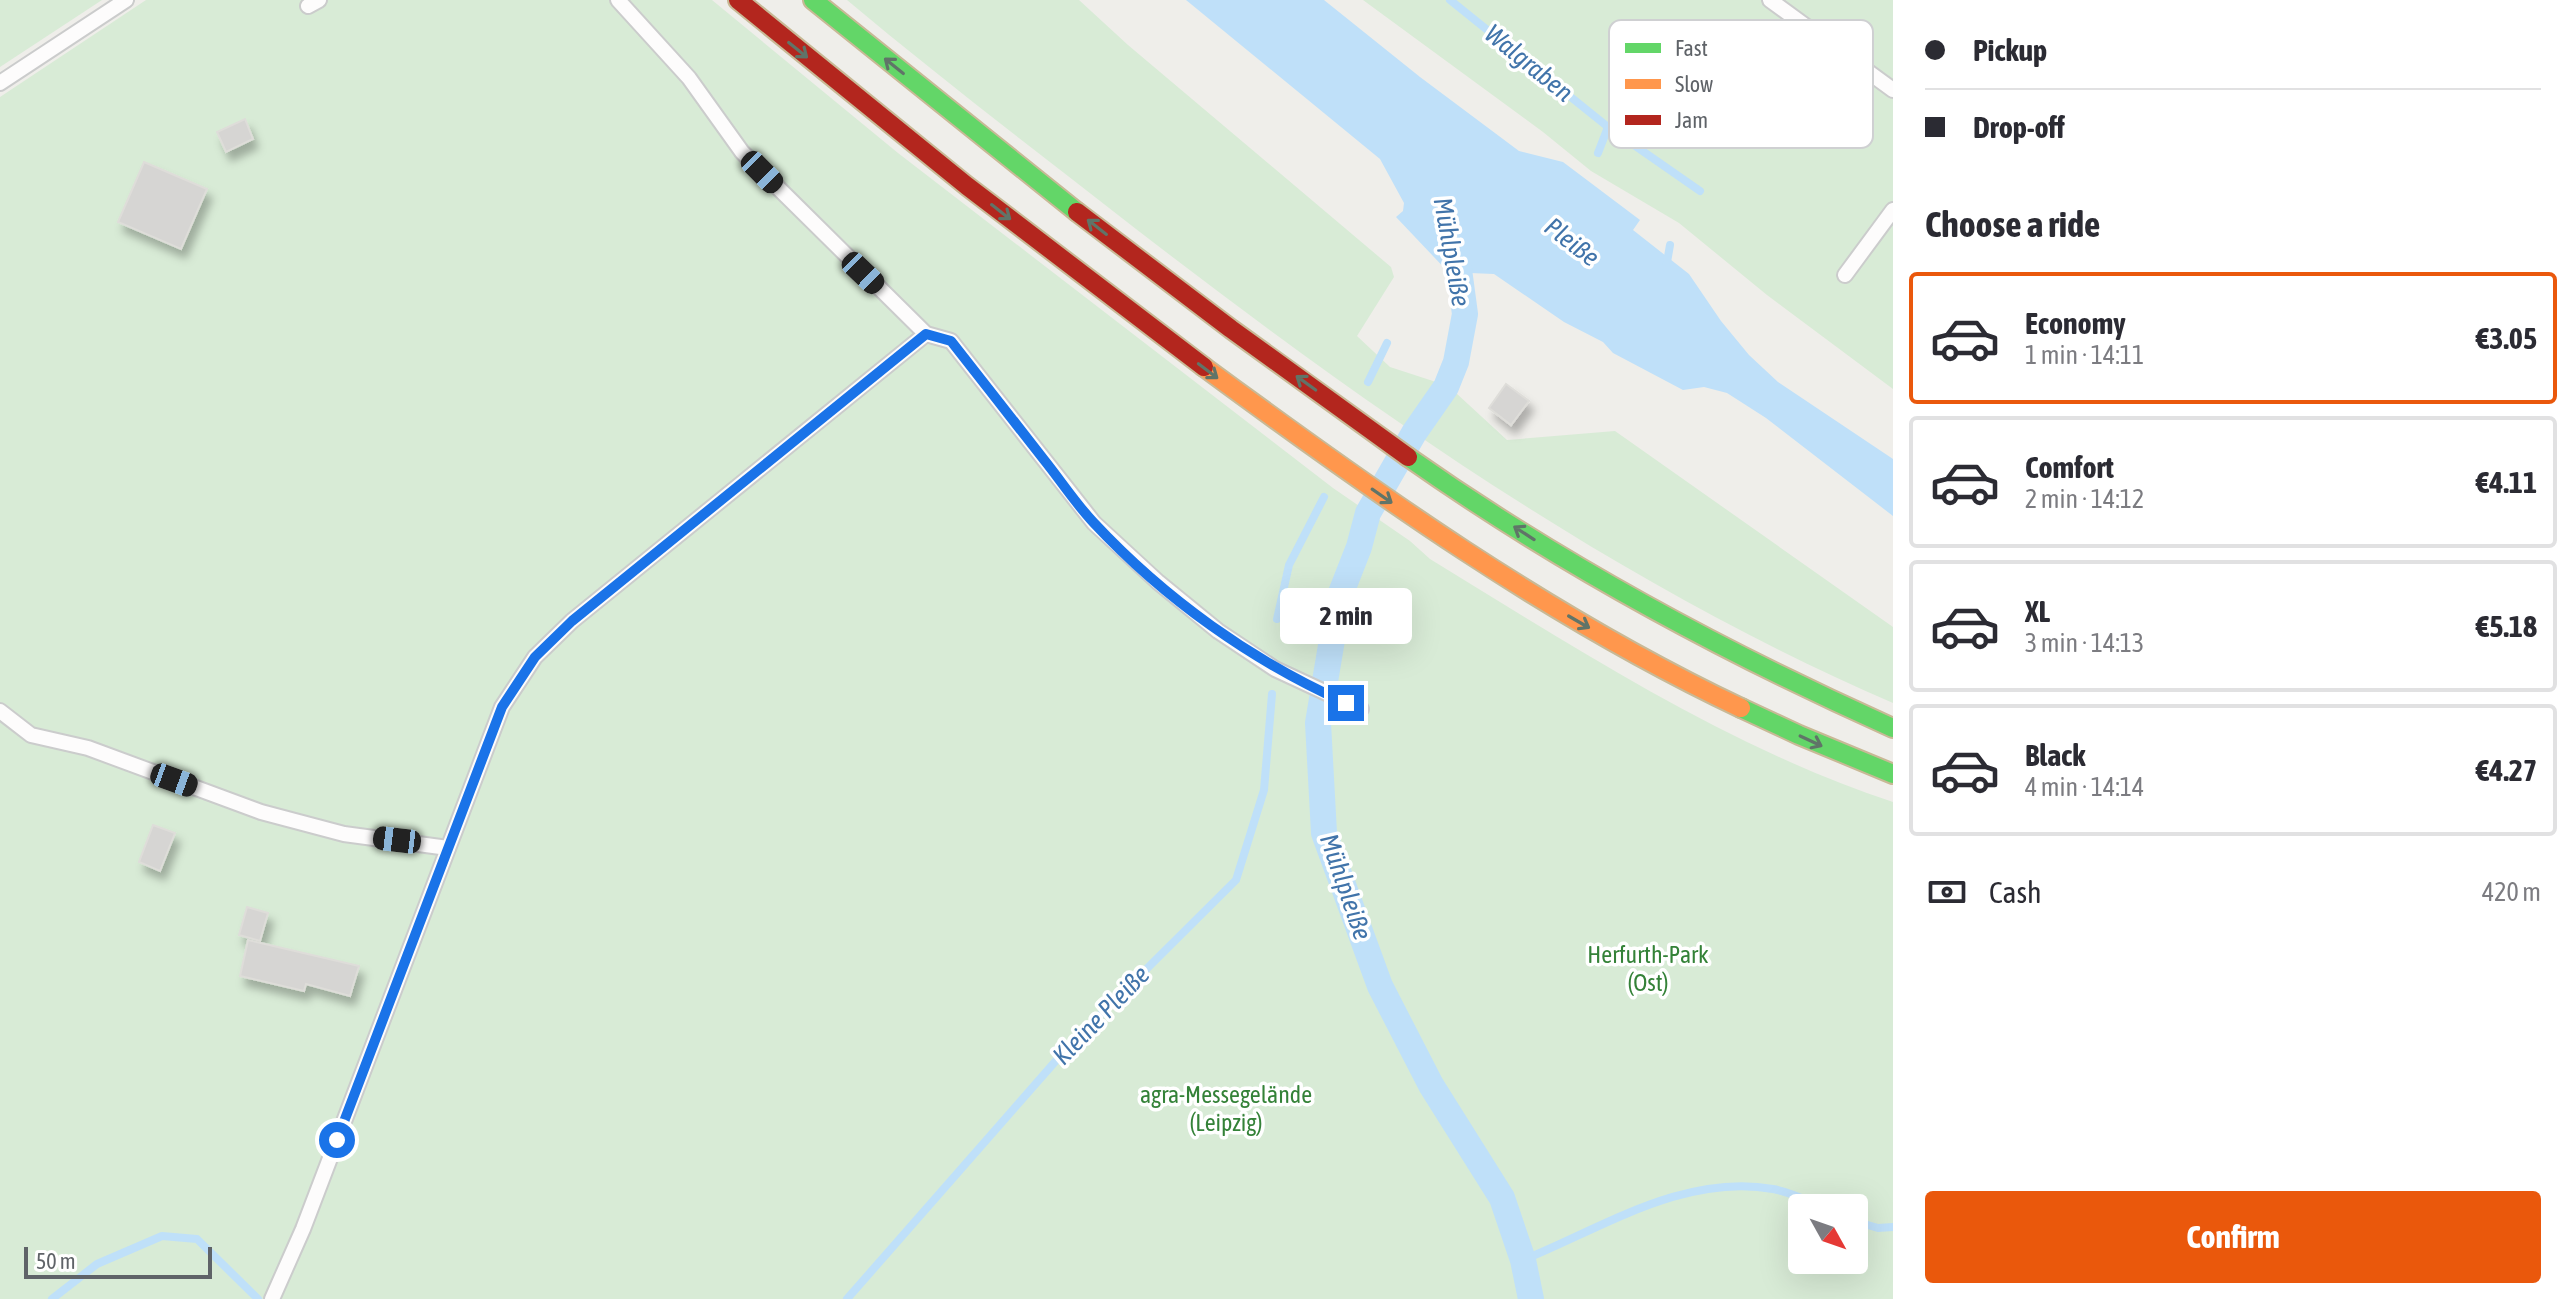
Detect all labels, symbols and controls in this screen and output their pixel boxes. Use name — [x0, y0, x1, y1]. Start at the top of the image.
water label: Walgraben — [1479, 18, 1579, 108]
legend — [1609, 20, 1873, 148]
text: Pickup — [1973, 33, 2047, 67]
text: Fast — [1675, 35, 1708, 61]
one-way arrow — [787, 41, 808, 59]
one-way arrow — [884, 57, 904, 75]
text: Slow — [1675, 71, 1713, 97]
text: Jam — [1675, 107, 1708, 133]
text: Drop-off — [1973, 110, 2065, 144]
car — [737, 147, 787, 197]
water label: Mühlpleiße — [1428, 195, 1476, 309]
text: Choose a ride — [1925, 203, 2100, 245]
one-way arrow — [990, 204, 1011, 221]
water label: Pleiße — [1539, 211, 1605, 273]
one-way arrow — [1087, 219, 1108, 236]
car — [837, 248, 889, 298]
icon: car — [1929, 302, 2001, 374]
text: Economy — [2025, 306, 2126, 340]
text: €3.05 — [2476, 321, 2537, 355]
text: 1 min · 14:11 — [2025, 340, 2144, 370]
one-way arrow — [1197, 362, 1218, 379]
one-way arrow — [1295, 375, 1317, 391]
icon: car — [1929, 446, 2001, 518]
text: Comfort — [2025, 450, 2114, 484]
text: €4.11 — [2476, 465, 2537, 499]
text: 2 min · 14:12 — [2025, 484, 2144, 514]
one-way arrow — [1371, 488, 1393, 504]
one-way arrow — [1513, 525, 1536, 541]
callout: 2 min — [1280, 587, 1412, 643]
icon: car — [1929, 590, 2001, 662]
text: XL — [2025, 594, 2050, 628]
text: 2 min — [1319, 601, 1373, 631]
text: €5.18 — [2476, 609, 2537, 643]
one-way arrow — [1567, 615, 1590, 631]
text: 3 min · 14:13 — [2025, 628, 2144, 658]
route end — [1328, 685, 1364, 721]
one-way arrow — [1798, 734, 1822, 749]
icon: car — [1929, 734, 2001, 806]
text: Black — [2025, 738, 2085, 772]
text: €4.27 — [2476, 753, 2537, 787]
car — [147, 761, 201, 799]
text: 4 min · 14:14 — [2025, 772, 2144, 802]
car — [372, 825, 422, 855]
water label: Mühlpleiße — [1314, 830, 1378, 944]
icon: cash — [1925, 870, 1969, 914]
text: Cash — [1989, 875, 2042, 909]
text: 420 m — [2482, 877, 2541, 907]
park label: Herfurth-Park (Ost) — [1587, 941, 1709, 996]
water label: Kleine Pleiße — [1046, 959, 1156, 1071]
park label: agra-Messegelände (Leipzig) — [1140, 1081, 1312, 1136]
route start — [319, 1122, 355, 1158]
button: Confirm — [1925, 1191, 2541, 1283]
north arrow — [1788, 1194, 1868, 1274]
map controls — [1788, 1194, 1868, 1274]
scale bar — [24, 1243, 212, 1279]
text: 50 m — [36, 1248, 76, 1274]

